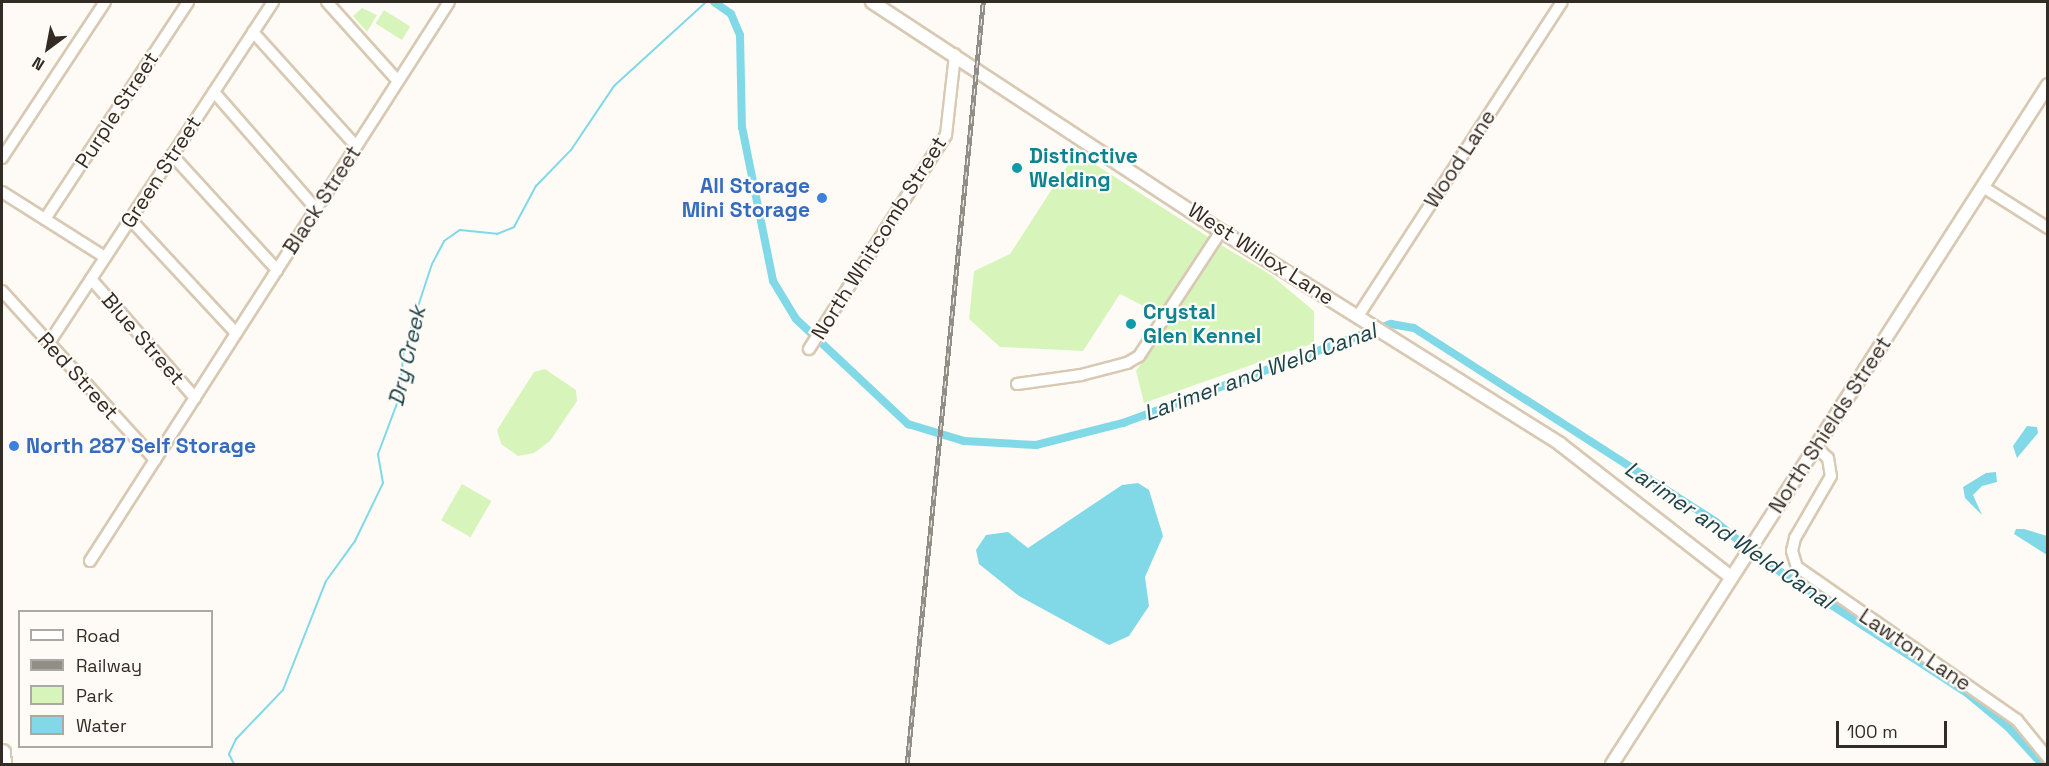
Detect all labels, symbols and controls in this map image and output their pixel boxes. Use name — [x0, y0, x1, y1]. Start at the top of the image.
north arrow — [18, 18, 78, 78]
street label: Purple Street — [70, 47, 164, 173]
text: N — [28, 52, 48, 75]
street label: Wood Lane — [1419, 105, 1501, 213]
street label: Green Street — [115, 111, 207, 233]
street label: North Whitcomb Street — [806, 132, 952, 344]
street label: Black Street — [278, 141, 366, 259]
place label: Distinctive Welding — [1029, 143, 1138, 193]
marker: Distinctive Welding — [1010, 161, 1024, 175]
place label: All Storage Mini Storage — [682, 173, 810, 223]
marker: All Storage Mini Storage — [815, 191, 829, 205]
street label: West Willox Lane — [1183, 197, 1339, 311]
street label: Blue Street — [96, 288, 190, 390]
place label: Crystal Glen Kennel — [1143, 299, 1261, 349]
water label: Dry Creek — [383, 303, 431, 409]
marker: Crystal Glen Kennel — [1124, 317, 1138, 331]
water label: Larimer and Weld Canal — [1140, 318, 1380, 426]
street label: Red Street — [32, 327, 124, 425]
street label: North Shields Street — [1763, 332, 1897, 518]
place label: North 287 Self Storage — [26, 433, 256, 459]
marker: North 287 Self Storage — [7, 439, 21, 453]
water label: Larimer and Weld Canal — [1620, 455, 1838, 615]
street label: Lawton Lane — [1854, 603, 1976, 697]
legend — [18, 610, 213, 748]
text: Road — [76, 624, 120, 647]
text: Railway — [76, 654, 142, 677]
text: Park — [76, 684, 113, 707]
scale bar — [1839, 709, 1950, 747]
text: Water — [76, 714, 127, 737]
text: 100 m — [1847, 720, 1898, 743]

